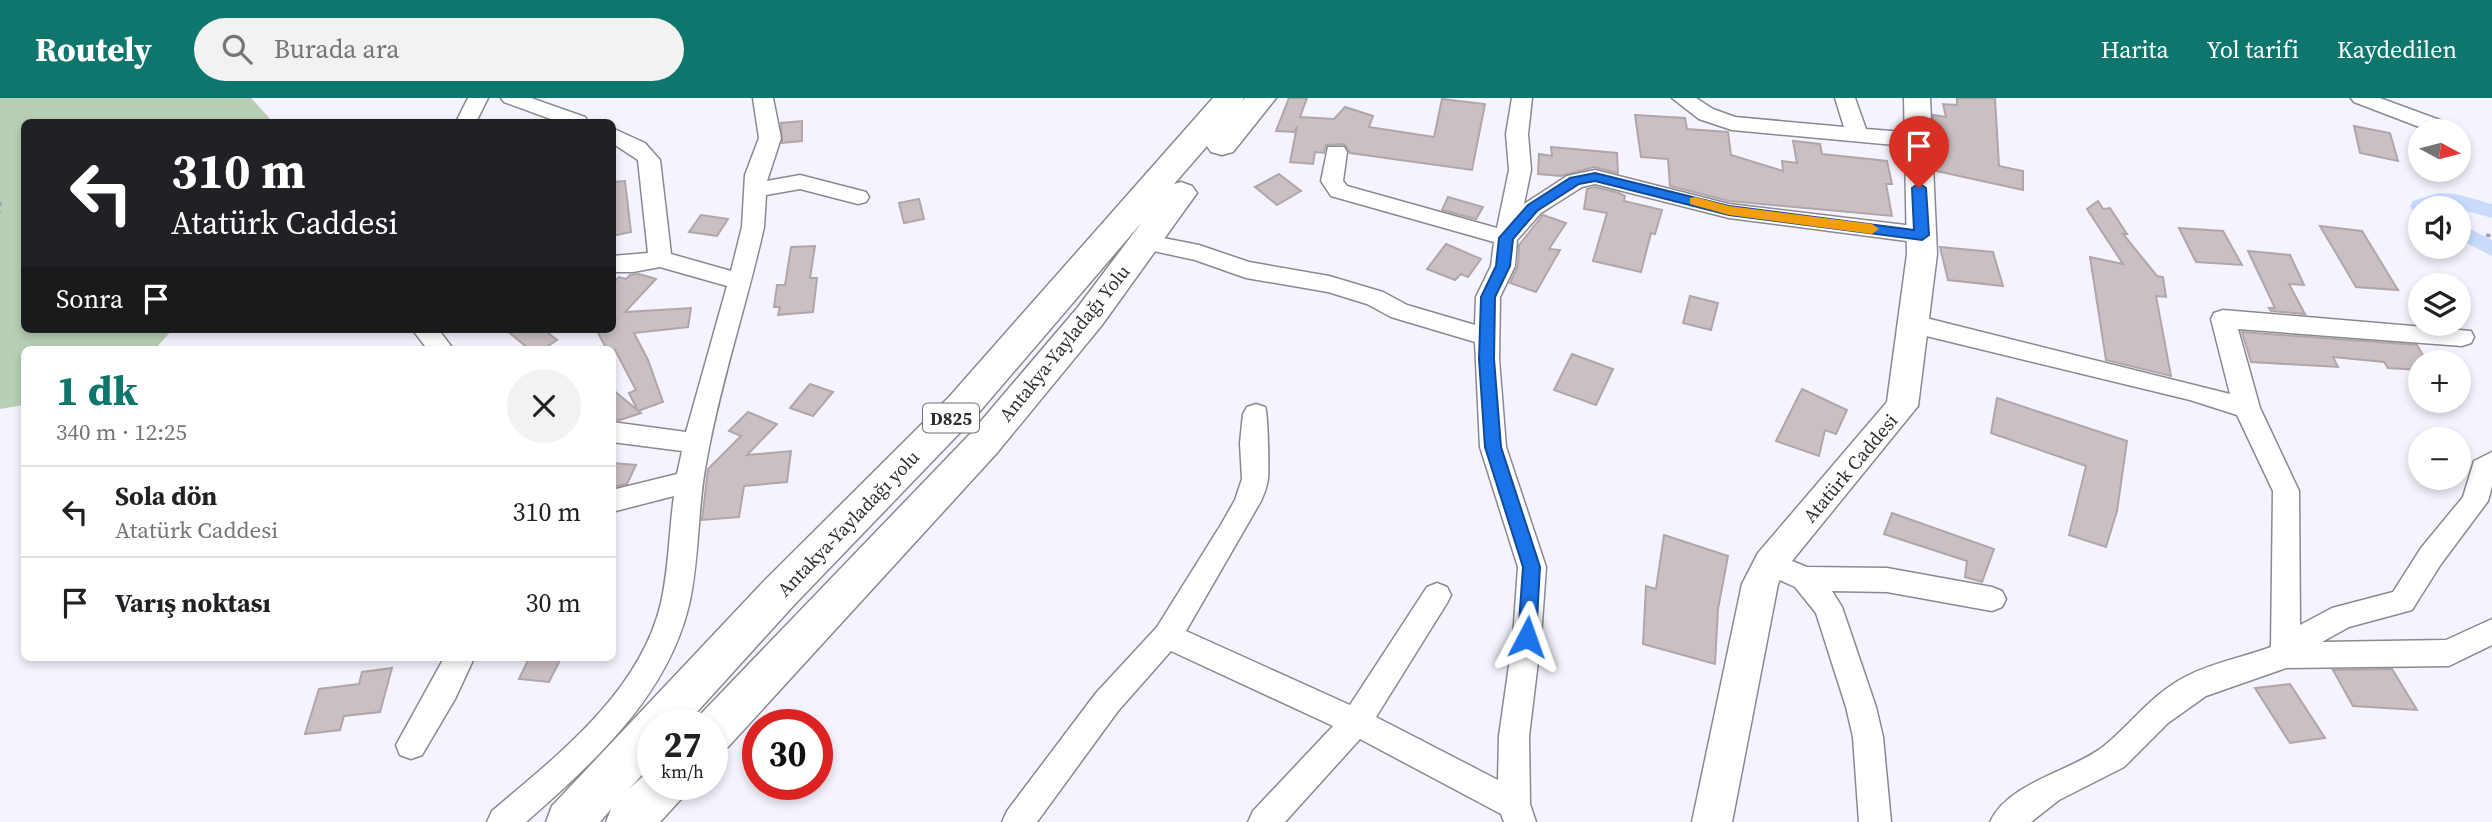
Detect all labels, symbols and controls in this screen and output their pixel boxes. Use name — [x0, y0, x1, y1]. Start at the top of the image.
search box — [194, 18, 684, 81]
text: Routely — [35, 27, 152, 72]
icon: search — [218, 30, 256, 68]
text: Burada ara — [274, 31, 400, 67]
text: Harita — [2101, 33, 2169, 66]
text: Yol tarifi — [2207, 33, 2299, 66]
text: Kaydedilen — [2337, 33, 2457, 66]
pin — [1889, 116, 1949, 188]
north arrow — [2408, 119, 2471, 182]
map controls — [2408, 119, 2471, 490]
icon: arrive — [1900, 127, 1938, 165]
text: 310 m — [171, 137, 306, 204]
icon: left — [56, 147, 147, 238]
button: sound — [2408, 196, 2471, 259]
text: Atatürk Caddesi — [171, 201, 398, 245]
street label: Antakya-Yayladağı Yolu — [993, 259, 1135, 427]
button: layers — [2408, 273, 2471, 336]
icon: arrive — [137, 280, 175, 318]
text: Sonra — [56, 281, 123, 317]
button: + — [2408, 350, 2471, 413]
text: 1 dk — [56, 361, 138, 419]
button: close — [507, 369, 581, 443]
road number: D825 — [923, 404, 979, 432]
street label: Atatürk Caddesi — [1797, 408, 1903, 528]
text: 340 m · 12:25 — [56, 416, 187, 448]
button: − — [2408, 427, 2471, 490]
street label: Antakya-Yayladağı yolu — [771, 444, 925, 602]
text: Sola dön — [115, 478, 217, 514]
icon: left — [56, 493, 94, 531]
text: 310 m — [513, 494, 581, 530]
text: Atatürk Caddesi — [115, 514, 278, 546]
icon: arrive — [56, 584, 94, 622]
text: Varış noktası — [115, 585, 271, 621]
text: 30 m — [526, 585, 581, 621]
position arrow — [1490, 600, 1564, 674]
speed limit sign: 30 — [742, 709, 833, 800]
text: 27 — [664, 721, 701, 769]
text: km/h — [661, 759, 704, 784]

